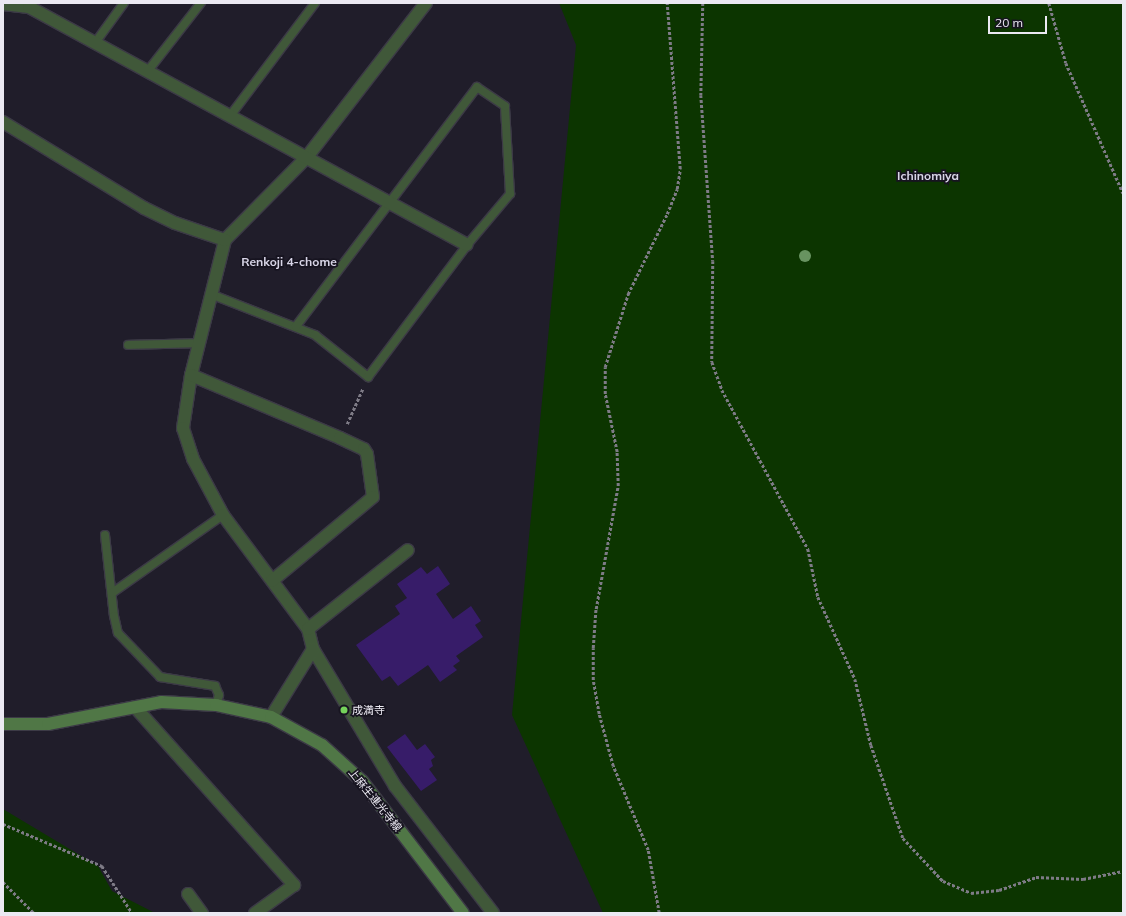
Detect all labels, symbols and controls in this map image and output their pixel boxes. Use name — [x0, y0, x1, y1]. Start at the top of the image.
scale bar — [990, 8, 1049, 34]
text: 20 m — [995, 15, 1023, 30]
district label: Ichinomiya — [897, 169, 959, 183]
district label: Renkoji 4-chome — [241, 255, 337, 269]
place label: 成満寺 — [352, 703, 385, 717]
marker: 成満寺 — [339, 705, 349, 715]
street label: 上麻生連光寺線 — [346, 766, 404, 834]

